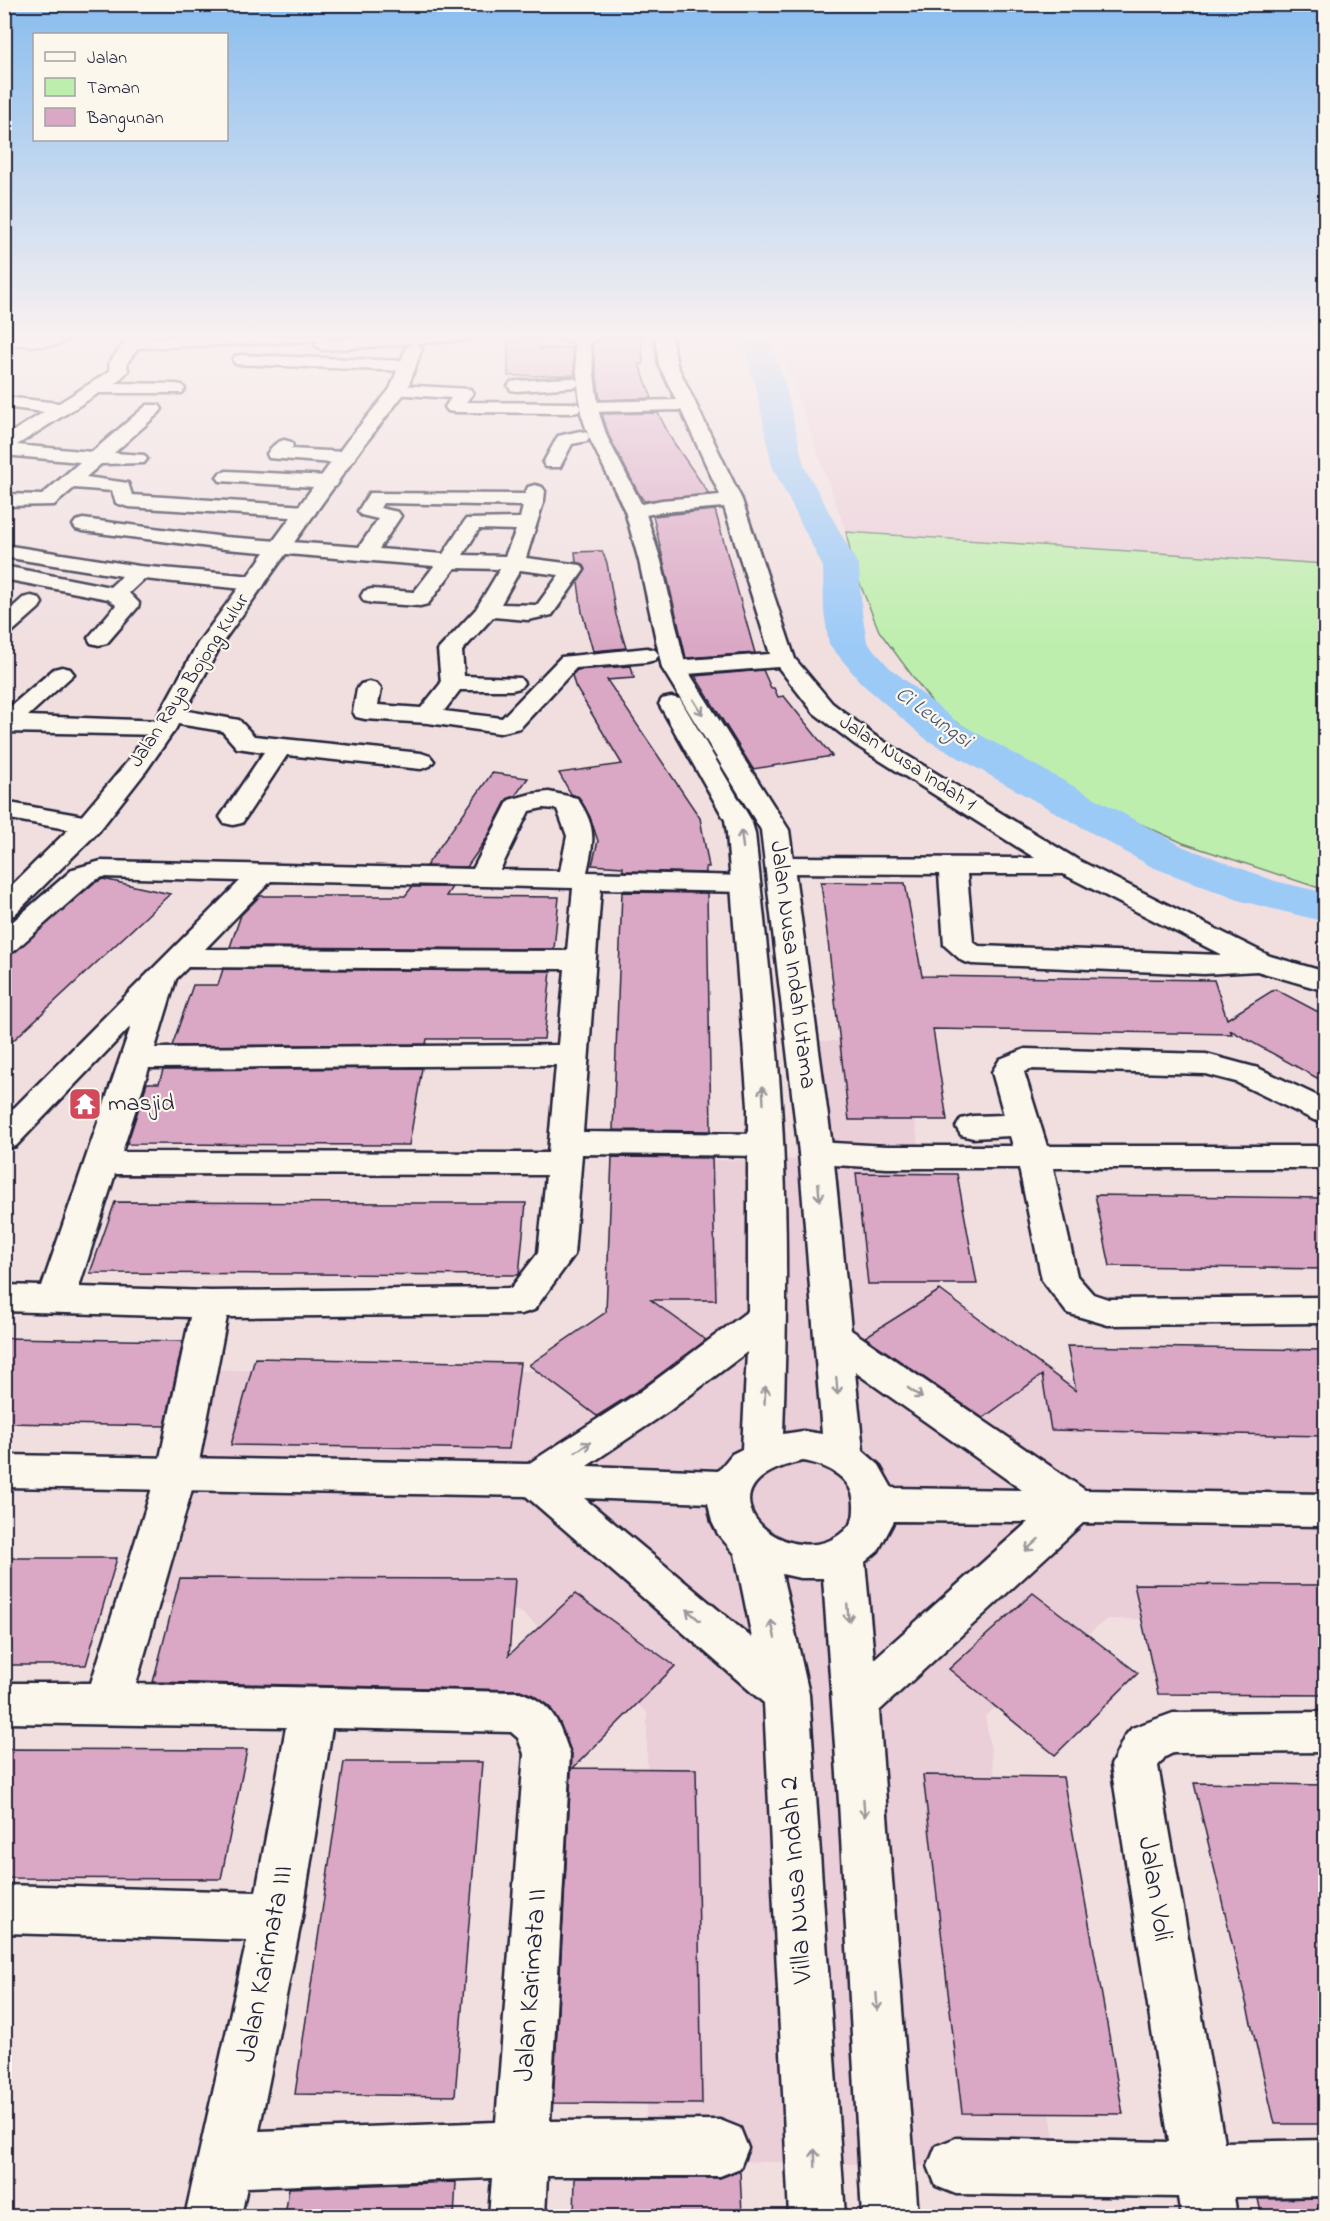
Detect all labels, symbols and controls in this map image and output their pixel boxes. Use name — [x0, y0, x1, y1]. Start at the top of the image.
legend — [33, 33, 228, 141]
text: Jalan — [87, 46, 127, 72]
text: Taman — [87, 76, 140, 102]
text: Bangunan — [86, 106, 164, 133]
street label: Jalan Raya Bojong Kulur — [123, 588, 258, 774]
water label: Ci Leungsi — [888, 679, 980, 758]
one-way arrow — [693, 698, 705, 715]
street label: Jalan Nusa Indah 1 — [833, 709, 981, 819]
one-way arrow — [736, 829, 747, 849]
street label: Jalan Nusa Indah Utama — [759, 839, 825, 1091]
temple icon: masjid — [67, 1086, 103, 1122]
one-way arrow — [758, 1086, 769, 1106]
place label: masjid — [108, 1087, 175, 1122]
one-way arrow — [814, 1182, 825, 1202]
one-way arrow — [832, 1376, 843, 1396]
one-way arrow — [759, 1386, 770, 1406]
one-way arrow — [906, 1387, 922, 1399]
one-way arrow — [575, 1441, 592, 1454]
one-way arrow — [1024, 1538, 1039, 1552]
one-way arrow — [843, 1603, 854, 1623]
one-way arrow — [686, 1608, 701, 1622]
one-way arrow — [767, 1620, 778, 1640]
street label: Villa Nusa Indah 2 — [769, 1775, 825, 1986]
one-way arrow — [858, 1797, 869, 1817]
street label: Jalan Voli — [1125, 1833, 1183, 1945]
street label: Jalan Karimata III — [227, 1862, 305, 2066]
street label: Jalan Karimata II — [505, 1887, 559, 2083]
one-way arrow — [871, 1992, 882, 2012]
one-way arrow — [810, 2149, 821, 2169]

